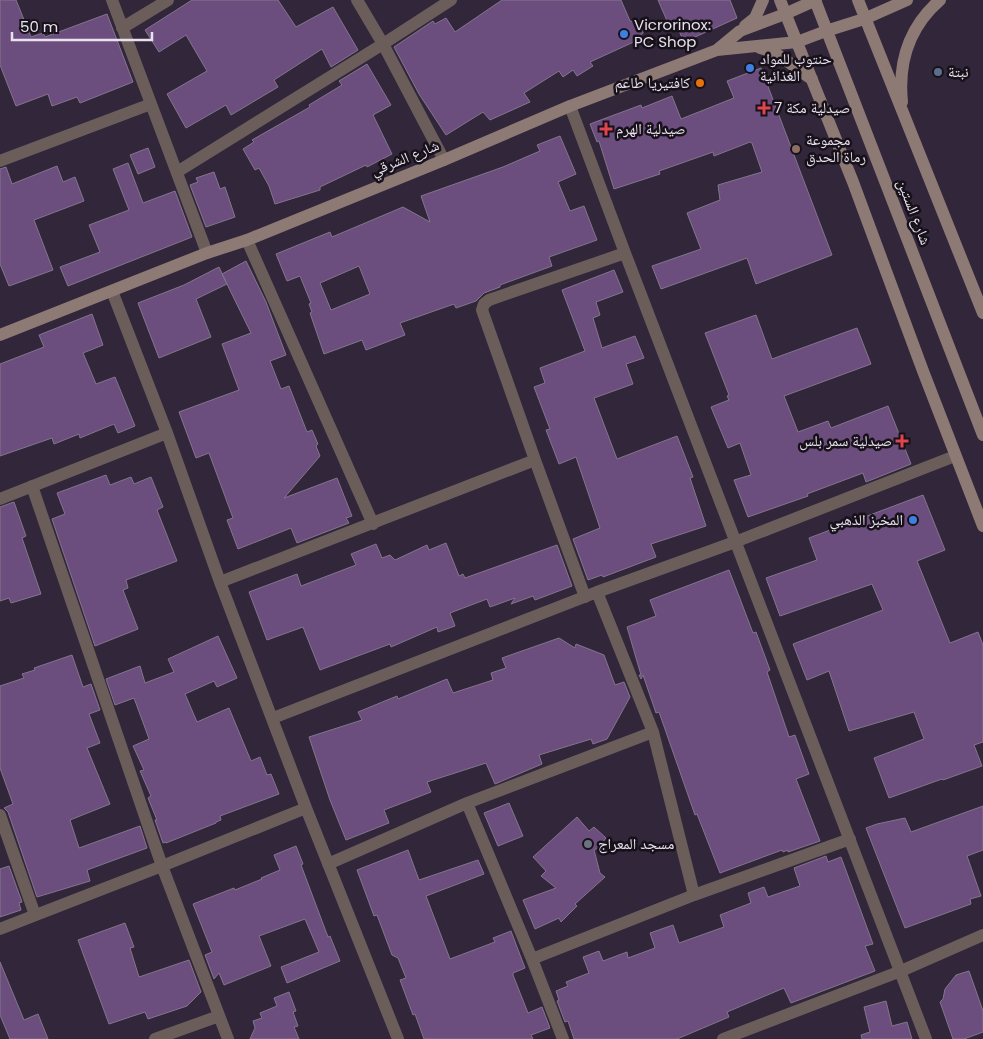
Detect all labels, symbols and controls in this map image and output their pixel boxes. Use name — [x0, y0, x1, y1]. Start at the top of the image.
scale bar — [12, 10, 152, 42]
place label: Vicrorinox: PC Shop — [634, 14, 711, 52]
text: 50 m — [20, 16, 58, 37]
marker: Vicrorinox: PC Shop — [618, 28, 630, 40]
place label: حنتوب للمواد الغذائية — [760, 48, 832, 86]
place label: نبتة — [948, 61, 969, 82]
marker: حنتوب للمواد الغذائية — [744, 62, 756, 74]
marker: نبتة — [932, 66, 944, 78]
place label: كافتيريا طاعم — [615, 72, 690, 93]
marker: كافتيريا طاعم — [694, 77, 706, 89]
place label: صيدلية مكة 7 — [774, 97, 850, 118]
marker: صيدلية مكة 7 — [758, 102, 770, 114]
place label: صيدلية الهرم — [616, 118, 686, 139]
marker: صيدلية الهرم — [600, 123, 612, 135]
place label: مجموعة رماة الحدق — [806, 129, 866, 167]
street label: شارع الشرقي — [368, 134, 443, 182]
marker: مجموعة رماة الحدق — [790, 143, 802, 155]
street label: شارع الستين — [892, 176, 937, 248]
place label: صيدلية سمر بلس — [799, 430, 892, 451]
marker: صيدلية سمر بلس — [896, 435, 908, 447]
place label: المخبز الذهبي — [829, 509, 903, 532]
marker: المخبز الذهبي — [907, 514, 919, 526]
place label: مسجد المعراج — [598, 833, 674, 854]
marker: مسجد المعراج — [582, 838, 594, 850]

